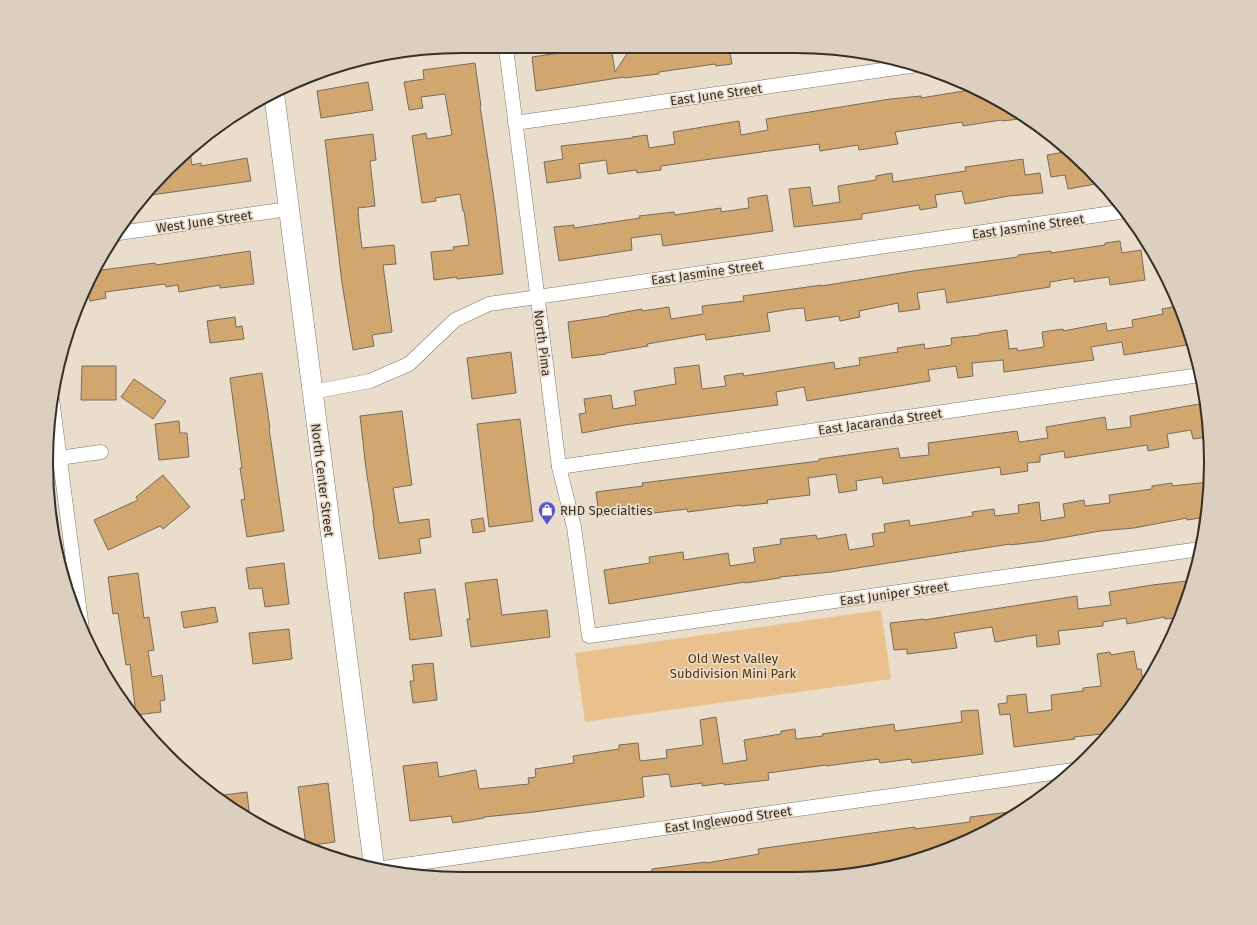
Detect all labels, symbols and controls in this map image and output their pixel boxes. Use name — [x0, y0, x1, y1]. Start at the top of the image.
street label: East June Street — [669, 81, 763, 108]
street label: West June Street — [155, 207, 253, 236]
street label: East Jasmine Street — [971, 211, 1085, 242]
street label: East Jasmine Street — [650, 257, 764, 288]
street label: North Pima — [531, 309, 554, 377]
street label: East Jacaranda Street — [817, 405, 943, 438]
street label: North Center Street — [308, 422, 337, 538]
shop icon: RHD Specialties — [537, 500, 557, 525]
place label: RHD Specialties — [560, 503, 653, 518]
street label: East Juniper Street — [839, 578, 950, 609]
park label: Old West Valley Subdivision Mini Park — [670, 651, 797, 681]
street label: East Inglewood Street — [664, 803, 793, 836]

